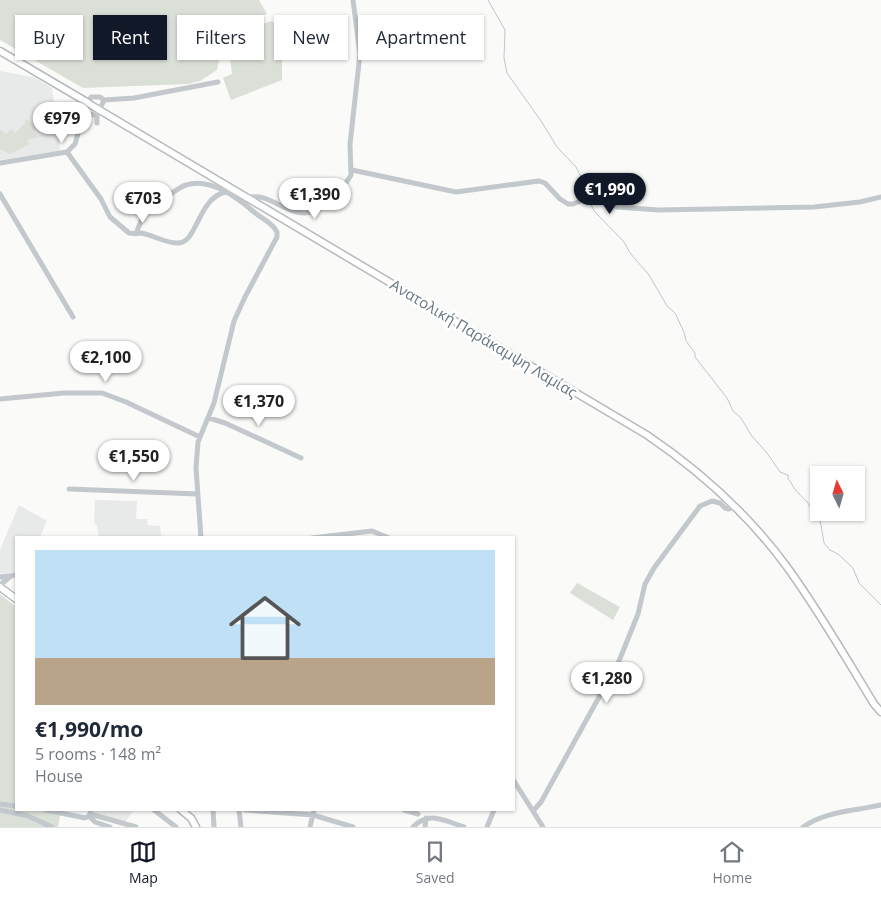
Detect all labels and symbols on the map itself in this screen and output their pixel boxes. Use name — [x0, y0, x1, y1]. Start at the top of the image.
pin: €979 — [32, 102, 92, 144]
pin: €1,990 — [569, 172, 651, 215]
pin: €1,390 — [274, 178, 356, 220]
pin: €703 — [113, 182, 173, 224]
street label: Ανατολική Παράκαμψη Λαμίας — [387, 274, 581, 402]
pin: €2,100 — [65, 340, 147, 383]
pin: €1,370 — [218, 384, 300, 427]
pin: €1,550 — [93, 440, 175, 482]
north arrow — [810, 466, 865, 521]
pin: €1,280 — [566, 662, 648, 704]

